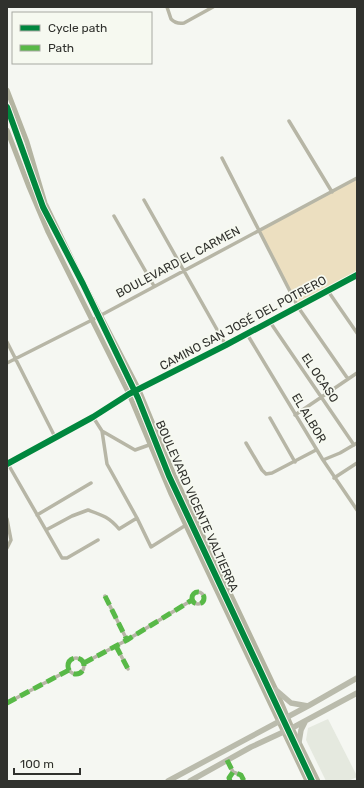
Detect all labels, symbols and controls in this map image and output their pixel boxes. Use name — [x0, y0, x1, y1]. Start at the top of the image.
legend — [12, 12, 152, 64]
text: Cycle path — [48, 21, 107, 35]
text: Path — [48, 41, 74, 55]
street label: BOULEVARD EL CARMEN — [114, 223, 242, 301]
street label: CAMINO SAN JOSÉ DEL POTRERO — [157, 273, 329, 373]
street label: EL OCASO — [298, 351, 342, 405]
street label: EL ALBOR — [289, 391, 329, 445]
street label: BOULEVARD VICENTE VALTIERRA — [153, 418, 241, 594]
scale bar — [14, 750, 80, 776]
text: 100 m — [20, 757, 54, 771]

